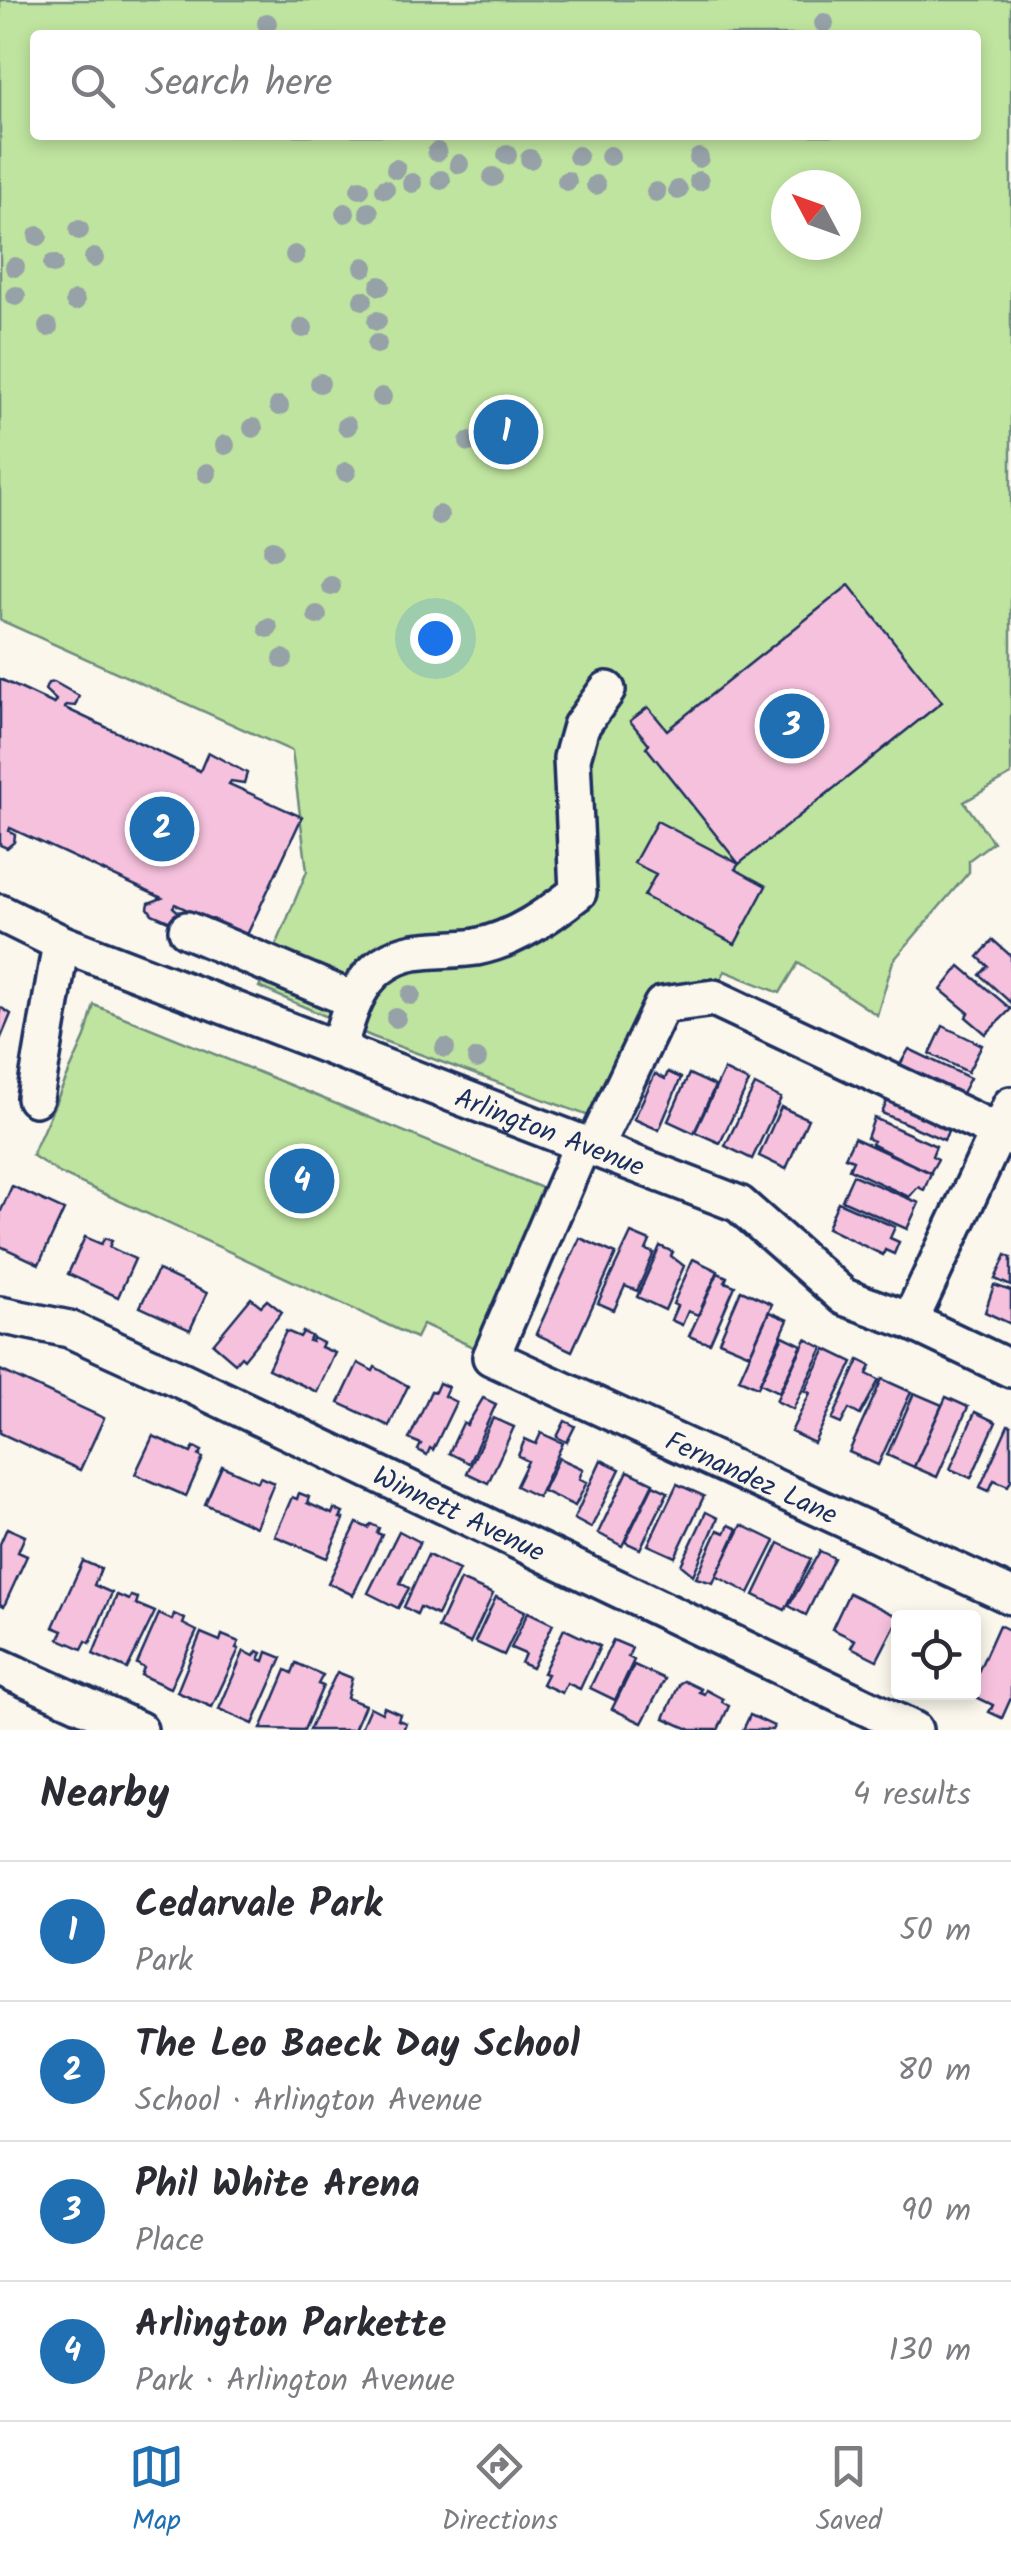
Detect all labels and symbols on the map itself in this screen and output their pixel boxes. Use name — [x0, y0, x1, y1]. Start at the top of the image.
north arrow — [771, 170, 861, 260]
pin: 1 — [474, 394, 538, 470]
your location — [410, 613, 461, 664]
pin: 3 — [760, 688, 824, 764]
pin: 2 — [130, 792, 194, 866]
street label: Arlington Avenue — [448, 1077, 651, 1191]
pin: 4 — [270, 1144, 334, 1218]
street label: Fernandez Lane — [657, 1420, 845, 1539]
street label: Winnett Avenue — [365, 1455, 553, 1576]

